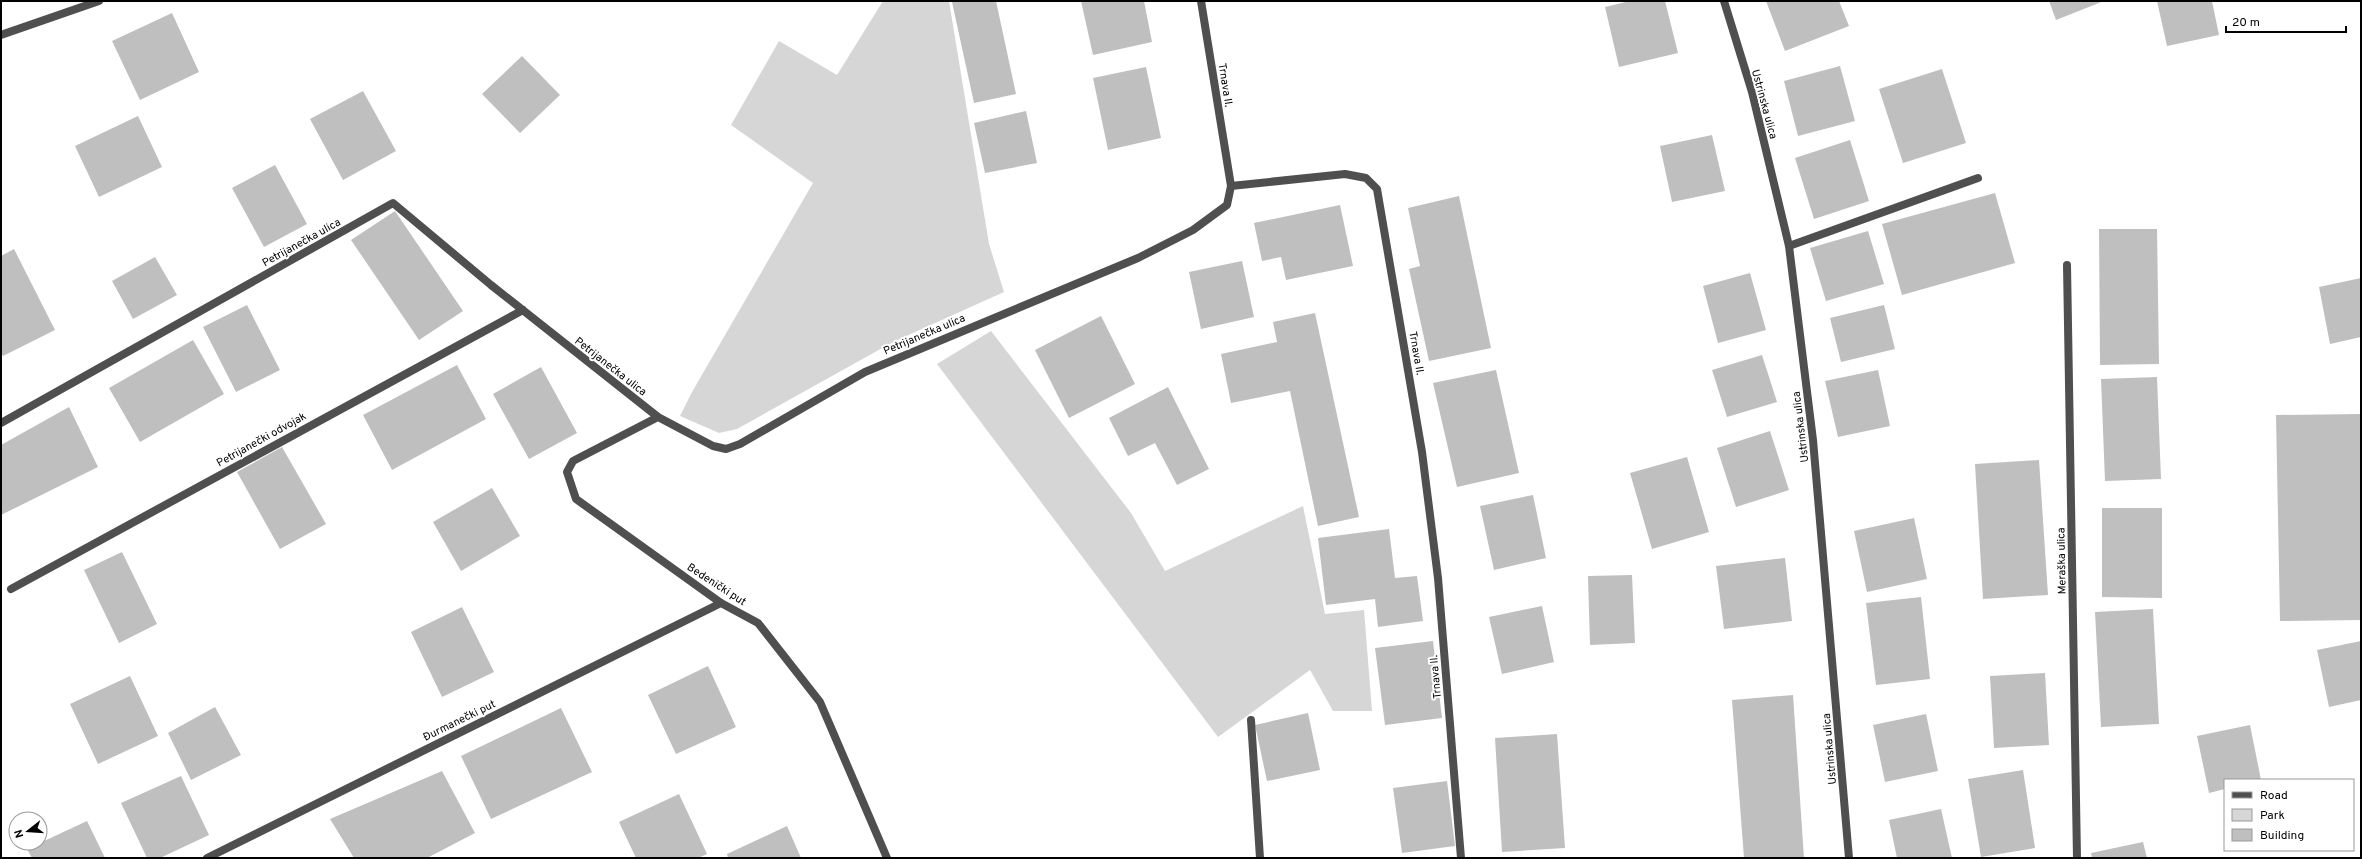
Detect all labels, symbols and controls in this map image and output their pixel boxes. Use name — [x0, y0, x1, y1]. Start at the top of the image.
scale bar — [2226, 8, 2346, 34]
text: 20 m — [2232, 15, 2260, 31]
street label: Trnava II. — [1215, 62, 1235, 108]
street label: Ustrinska ulica — [1748, 68, 1780, 141]
street label: Petrijanečka ulica — [260, 215, 343, 270]
street label: Petrijanečka ulica — [881, 311, 968, 358]
street label: Trnava II. — [1405, 330, 1427, 376]
street label: Petrijanečka ulica — [572, 334, 649, 399]
street label: Ustrinska ulica — [1790, 390, 1812, 463]
street label: Petrijanečki odvojak — [214, 409, 309, 470]
street label: Meraška ulica — [2054, 527, 2070, 595]
street label: Bedenički put — [684, 560, 749, 609]
street label: Trnava II. — [1427, 654, 1445, 699]
street label: Đurmanečki put — [421, 697, 498, 745]
street label: Ustrinska ulica — [1820, 712, 1840, 785]
legend — [2224, 779, 2354, 851]
text: Road — [2260, 788, 2288, 804]
text: Park — [2260, 808, 2285, 824]
north arrow — [8, 811, 48, 851]
text: N — [12, 828, 27, 839]
text: Building — [2260, 828, 2304, 844]

